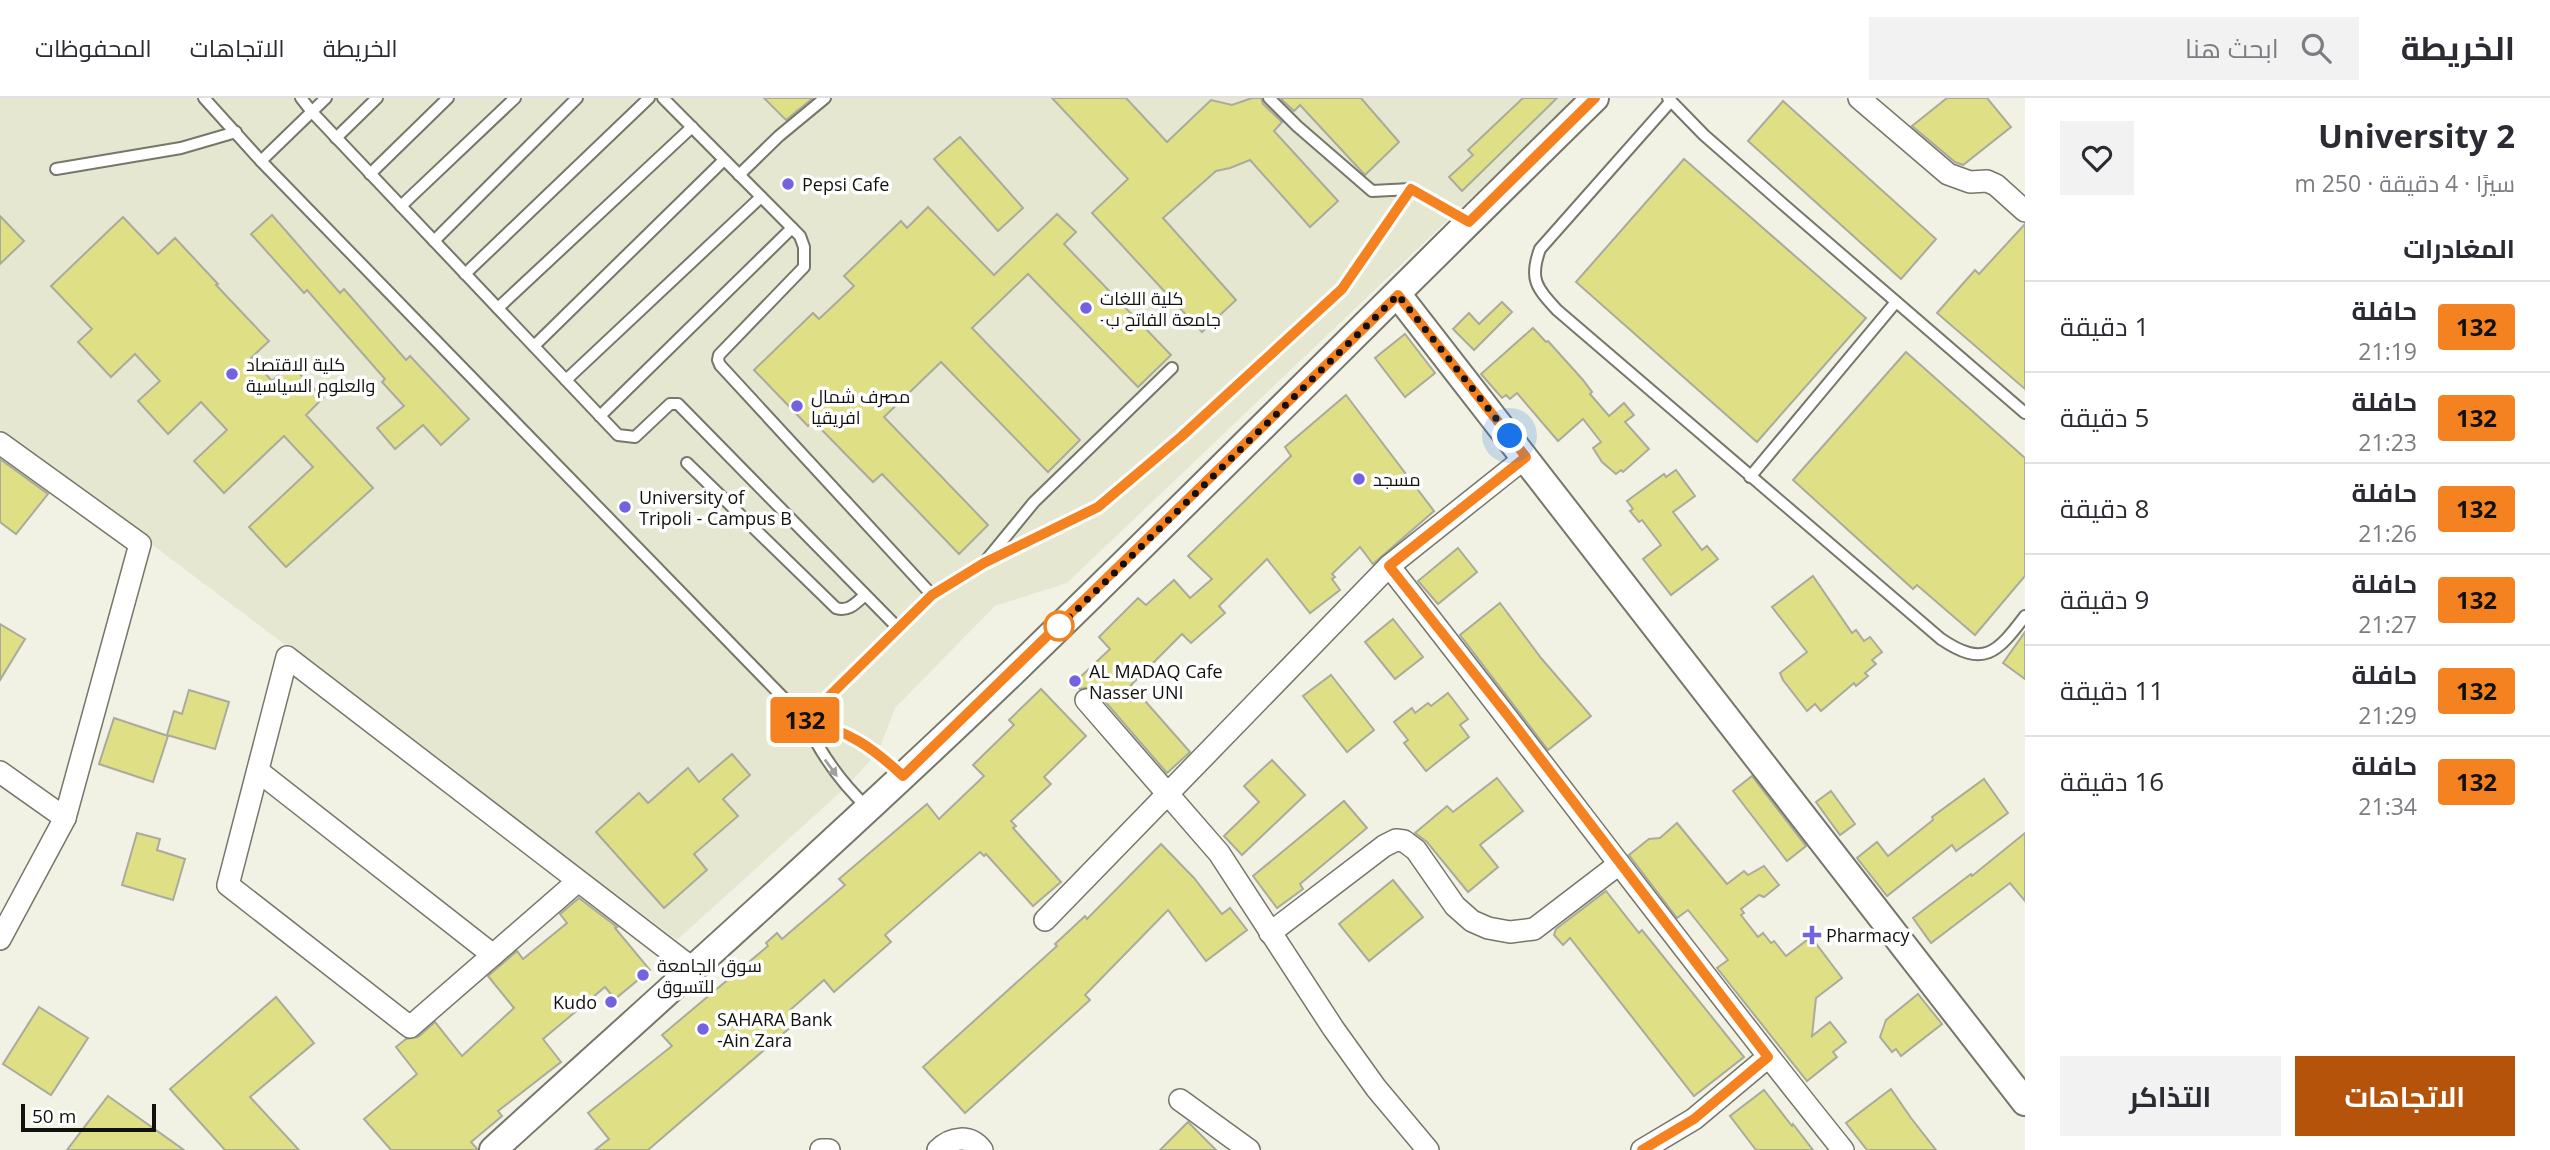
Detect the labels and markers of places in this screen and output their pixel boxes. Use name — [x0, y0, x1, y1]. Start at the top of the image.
place label: Pepsi Cafe — [802, 172, 889, 196]
marker: Pepsi Cafe — [780, 176, 796, 192]
place label: كلية اللغات -جامعة الفاتح ب — [1100, 286, 1221, 332]
marker: كلية اللغات -جامعة الفاتح ب — [1078, 300, 1094, 316]
place label: كلية الاقتصاد والعلوم السياسية — [246, 352, 375, 398]
marker: كلية الاقتصاد والعلوم السياسية — [224, 366, 240, 382]
place label: مصرف شمال افريقيا — [811, 384, 910, 429]
marker: مصرف شمال افريقيا — [789, 398, 805, 414]
place label: مسجد — [1373, 467, 1421, 491]
marker: مسجد — [1351, 471, 1367, 487]
place label: University of Tripoli - Campus B — [639, 485, 792, 530]
marker: University of Tripoli - Campus B — [617, 499, 633, 515]
unlabelled marker — [1044, 611, 1074, 641]
place label: AL MADAQ Cafe Nasser UNI — [1089, 659, 1223, 704]
marker: AL MADAQ Cafe Nasser UNI — [1067, 673, 1083, 689]
place label: Pharmacy — [1826, 923, 1911, 947]
marker: Pharmacy — [1804, 927, 1820, 943]
place label: سوق الجامعة للتسوق — [657, 953, 762, 999]
marker: سوق الجامعة للتسوق — [635, 967, 651, 983]
place label: Kudo — [553, 990, 597, 1014]
marker: Kudo — [603, 994, 619, 1010]
place label: SAHARA Bank -Ain Zara — [717, 1007, 833, 1052]
marker: SAHARA Bank -Ain Zara — [695, 1021, 711, 1037]

